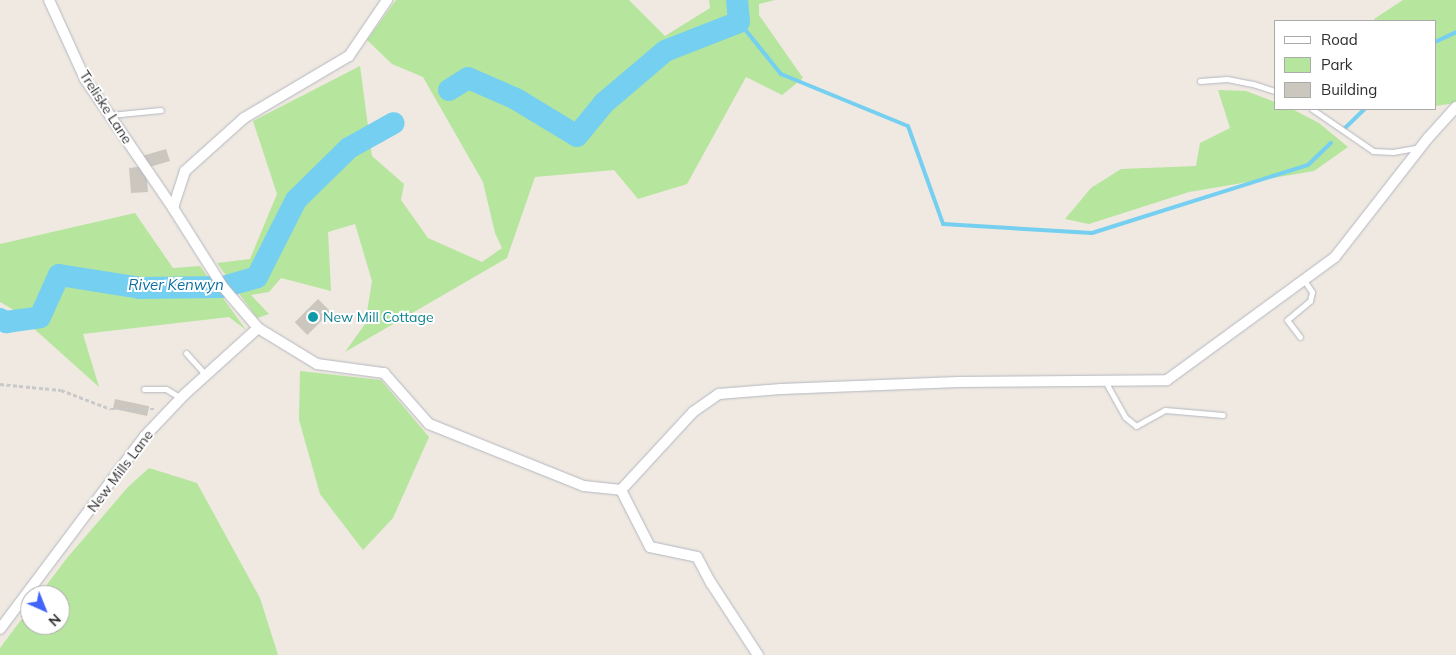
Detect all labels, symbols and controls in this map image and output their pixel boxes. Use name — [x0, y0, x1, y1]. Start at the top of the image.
legend — [1274, 20, 1436, 110]
text: Road — [1321, 30, 1358, 49]
text: Park — [1321, 55, 1353, 74]
street label: Treliske Lane — [76, 67, 136, 147]
text: Building — [1321, 80, 1377, 99]
water label: River Kenwyn — [128, 276, 224, 294]
place label: New Mill Cottage — [323, 309, 434, 325]
marker: New Mill Cottage — [307, 311, 319, 323]
street label: New Mills Lane — [84, 427, 156, 515]
north arrow — [20, 585, 70, 635]
text: N — [45, 610, 65, 630]

